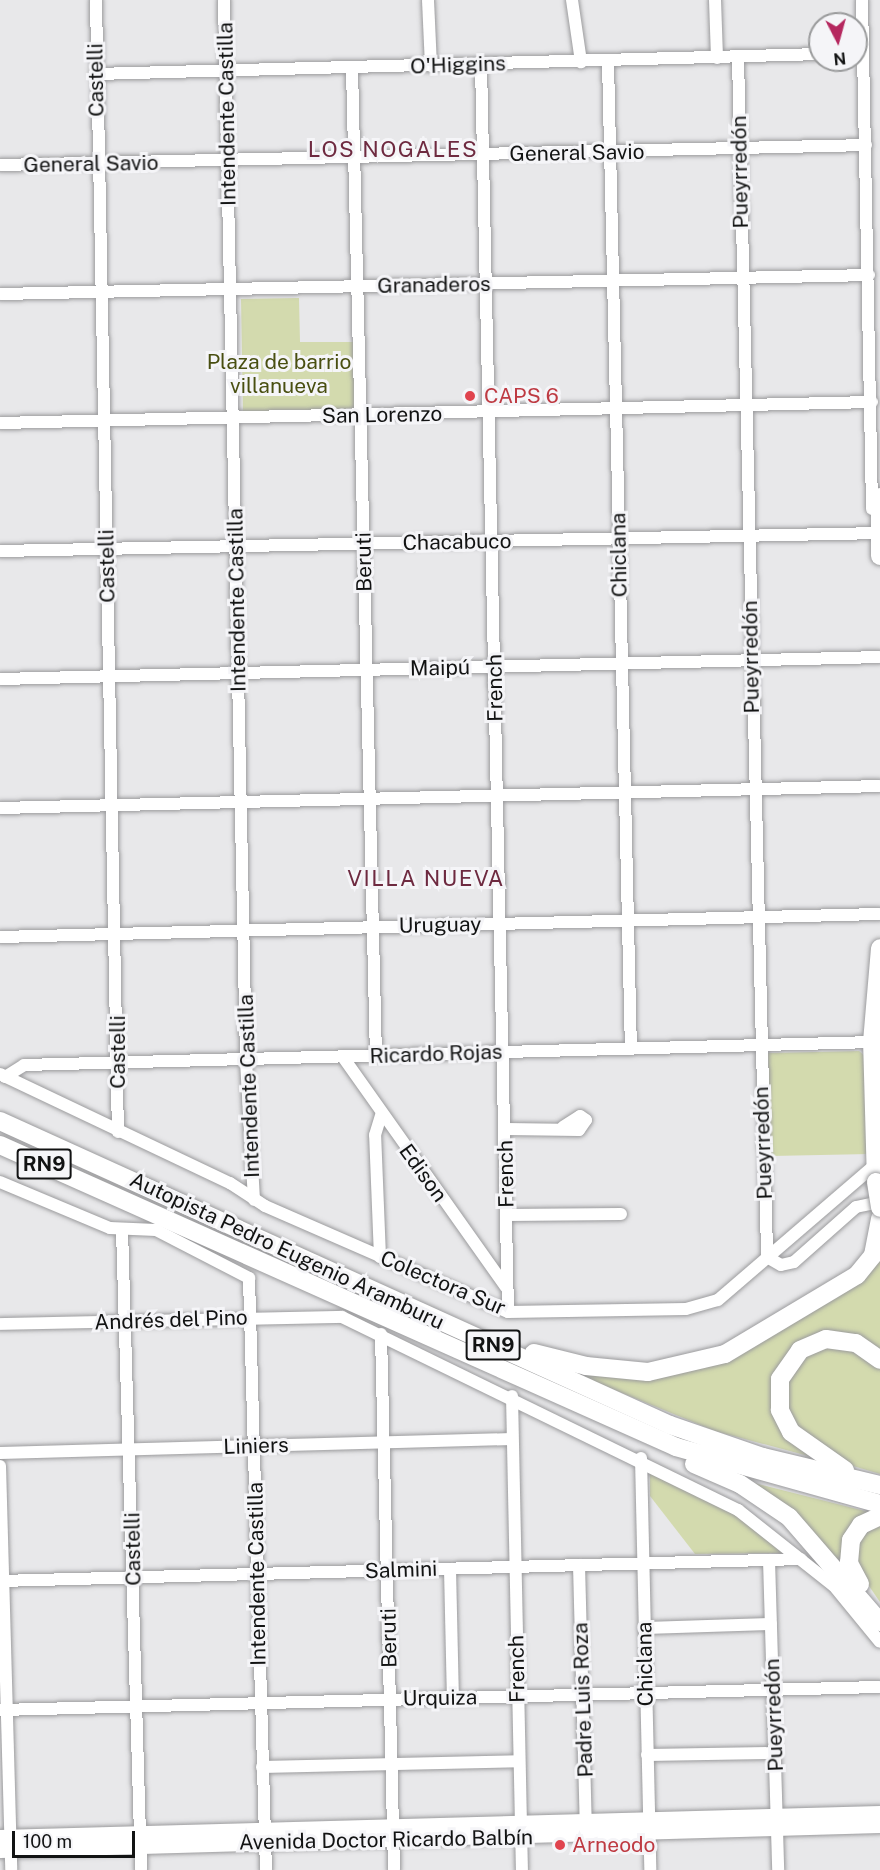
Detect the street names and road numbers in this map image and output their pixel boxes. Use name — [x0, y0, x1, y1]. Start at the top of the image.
street label: Intendente Castilla — [213, 22, 241, 206]
street label: Castelli — [83, 43, 109, 117]
street label: O'Higgins — [410, 51, 506, 79]
street label: Pueyrredón — [726, 115, 754, 229]
street label: General Savio — [509, 139, 645, 167]
street label: General Savio — [23, 150, 159, 178]
street label: Granaderos — [377, 271, 491, 299]
street label: San Lorenzo — [322, 401, 442, 429]
street label: Intendente Castilla — [223, 508, 251, 692]
street label: Chiclana — [606, 512, 632, 598]
street label: Chacabuco — [402, 528, 512, 556]
street label: Castelli — [94, 529, 120, 603]
street label: Beruti — [351, 532, 377, 592]
street label: Pueyrredón — [737, 600, 765, 714]
street label: French — [482, 654, 508, 722]
street label: Maipú — [410, 655, 470, 681]
street label: Uruguay — [399, 912, 481, 938]
street label: Intendente Castilla — [233, 994, 265, 1178]
street label: Castelli — [105, 1015, 131, 1089]
street label: Ricardo Rojas — [369, 1039, 503, 1069]
street label: Pueyrredón — [748, 1086, 778, 1200]
street label: Edison — [394, 1139, 452, 1207]
street label: French — [493, 1140, 519, 1208]
road number: RN9 — [15, 1147, 72, 1181]
street label: Autopista Pedro Eugenio Aramburu — [126, 1167, 448, 1335]
street label: Colectora Sur — [376, 1245, 510, 1321]
street label: Andrés del Pino — [94, 1305, 248, 1335]
road number: RN9 — [464, 1328, 522, 1362]
street label: Liniers — [223, 1432, 289, 1460]
street label: Intendente Castilla — [243, 1482, 271, 1666]
street label: Castelli — [120, 1512, 146, 1586]
street label: Salmini — [364, 1556, 438, 1584]
street label: Beruti — [376, 1608, 402, 1668]
street label: Chiclana — [632, 1621, 658, 1707]
street label: Padre Luis Roza — [568, 1622, 598, 1778]
street label: French — [504, 1635, 530, 1703]
street label: Pueyrredón — [759, 1658, 789, 1772]
street label: Urquiza — [402, 1685, 478, 1711]
street label: Avenida Doctor Ricardo Balbín — [239, 1825, 533, 1855]

